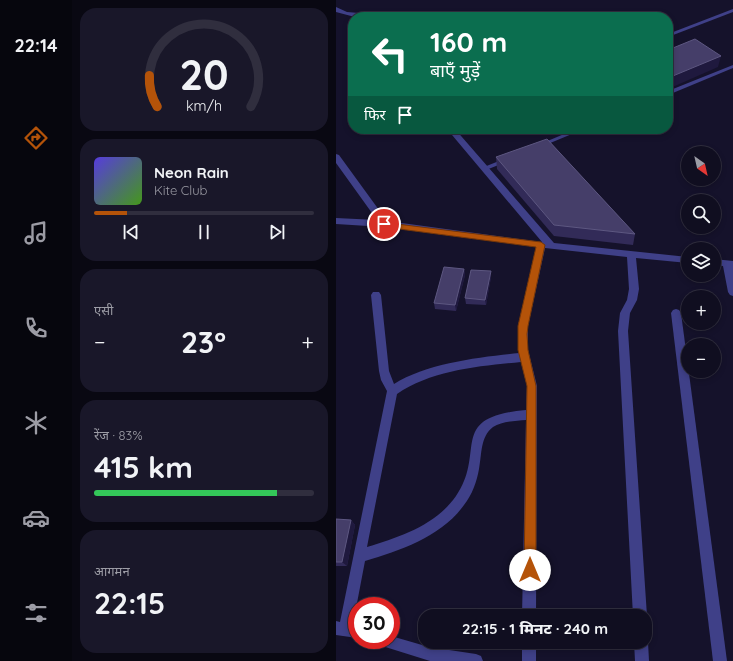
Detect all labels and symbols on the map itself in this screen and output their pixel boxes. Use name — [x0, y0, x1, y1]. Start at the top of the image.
north arrow — [681, 146, 721, 186]
pin — [367, 207, 401, 241]
position arrow — [509, 549, 551, 591]
speed limit sign: 30 — [348, 597, 400, 649]

